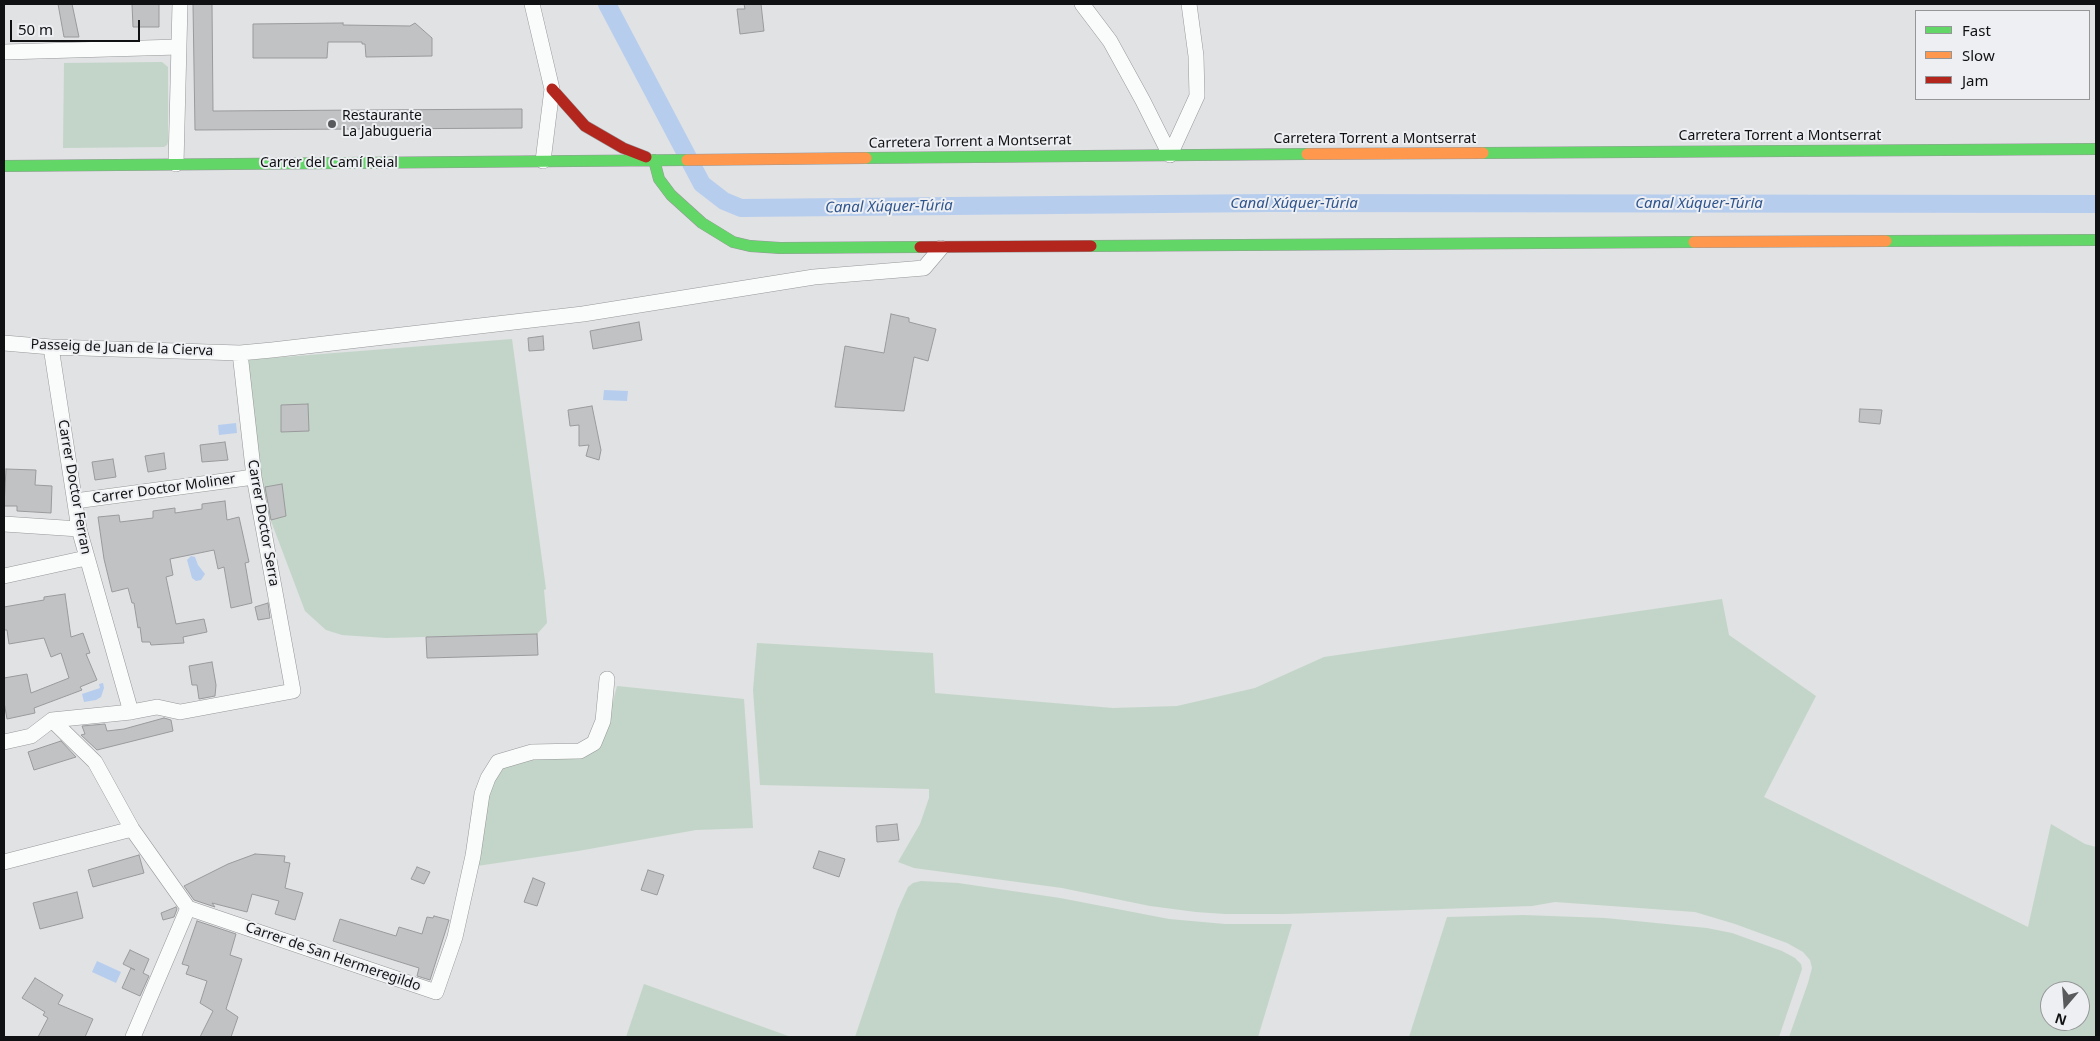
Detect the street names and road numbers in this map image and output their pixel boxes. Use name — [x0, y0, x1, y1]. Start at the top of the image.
street label: Carretera Torrent a Montserrat — [1679, 128, 1881, 144]
street label: Carretera Torrent a Montserrat — [1274, 131, 1476, 147]
street label: Carretera Torrent a Montserrat — [868, 132, 1072, 152]
street label: Carrer del Camí Reial — [260, 155, 398, 171]
street label: Passeig de Juan de la Cierva — [30, 336, 214, 360]
street label: Carrer Doctor Ferran — [54, 418, 94, 556]
street label: Carrer Doctor Serra — [244, 458, 282, 588]
street label: Carrer Doctor Moliner — [91, 471, 237, 507]
street label: Carrer de San Hermeregildo — [243, 919, 423, 995]

